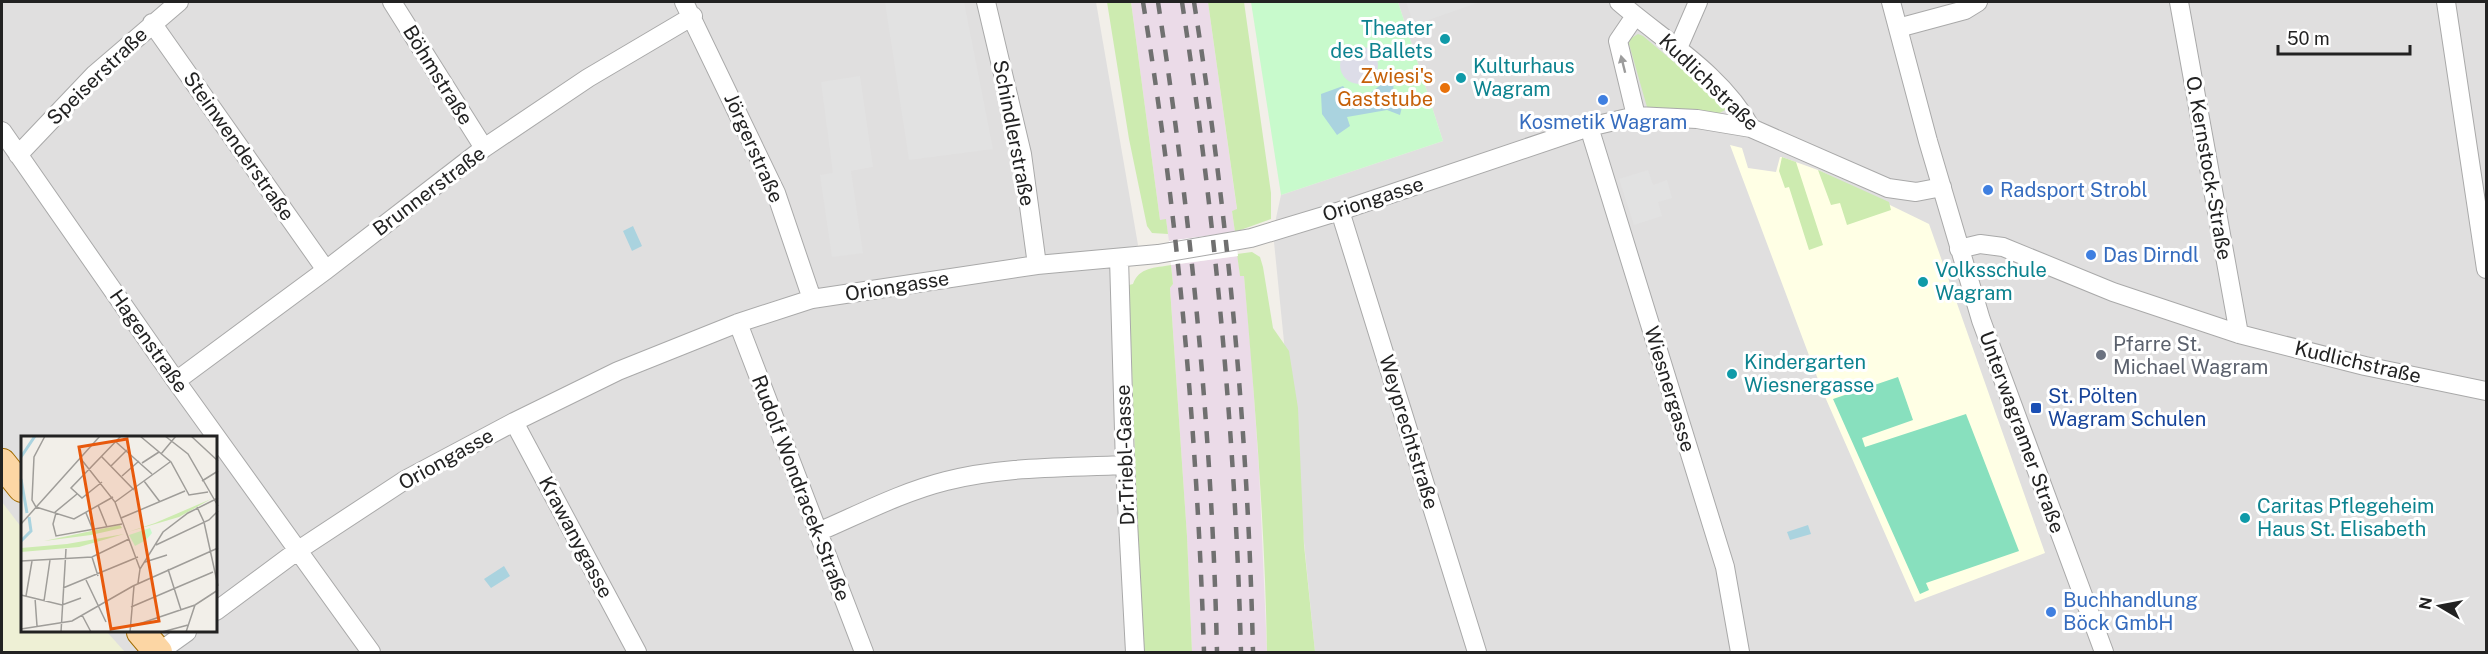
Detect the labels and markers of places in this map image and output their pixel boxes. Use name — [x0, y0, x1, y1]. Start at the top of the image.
place label: Theater des Ballets — [1330, 16, 1433, 63]
marker: Theater des Ballets — [1438, 32, 1452, 46]
place label: Kulturhaus Wagram — [1473, 54, 1575, 101]
place label: Zwiesi's Gaststube — [1337, 64, 1433, 111]
marker: Kulturhaus Wagram — [1454, 71, 1468, 85]
marker: Zwiesi's Gaststube — [1438, 81, 1452, 95]
marker: Kosmetik Wagram — [1596, 93, 1610, 107]
place label: Kosmetik Wagram — [1519, 110, 1687, 134]
place label: Radsport Strobl — [2000, 178, 2148, 202]
marker: Radsport Strobl — [1981, 183, 1995, 197]
place label: Das Dirndl — [2103, 243, 2199, 267]
marker: Das Dirndl — [2084, 248, 2098, 262]
place label: Volksschule Wagram — [1935, 258, 2047, 305]
marker: Volksschule Wagram — [1916, 275, 1930, 289]
place label: Pfarre St. Michael Wagram — [2113, 332, 2268, 379]
marker: Pfarre St. Michael Wagram — [2094, 348, 2108, 362]
place label: Kindergarten Wiesnergasse — [1744, 350, 1874, 397]
marker: Kindergarten Wiesnergasse — [1725, 367, 1739, 381]
place label: St. Pölten Wagram Schulen — [2048, 384, 2206, 431]
marker: St. Pölten Wagram Schulen — [2029, 401, 2043, 415]
place label: Caritas Pflegeheim Haus St. Elisabeth — [2257, 494, 2434, 541]
marker: Caritas Pflegeheim Haus St. Elisabeth — [2238, 511, 2252, 525]
place label: Buchhandlung Böck GmbH — [2063, 588, 2198, 635]
marker: Buchhandlung Böck GmbH — [2044, 605, 2058, 619]

